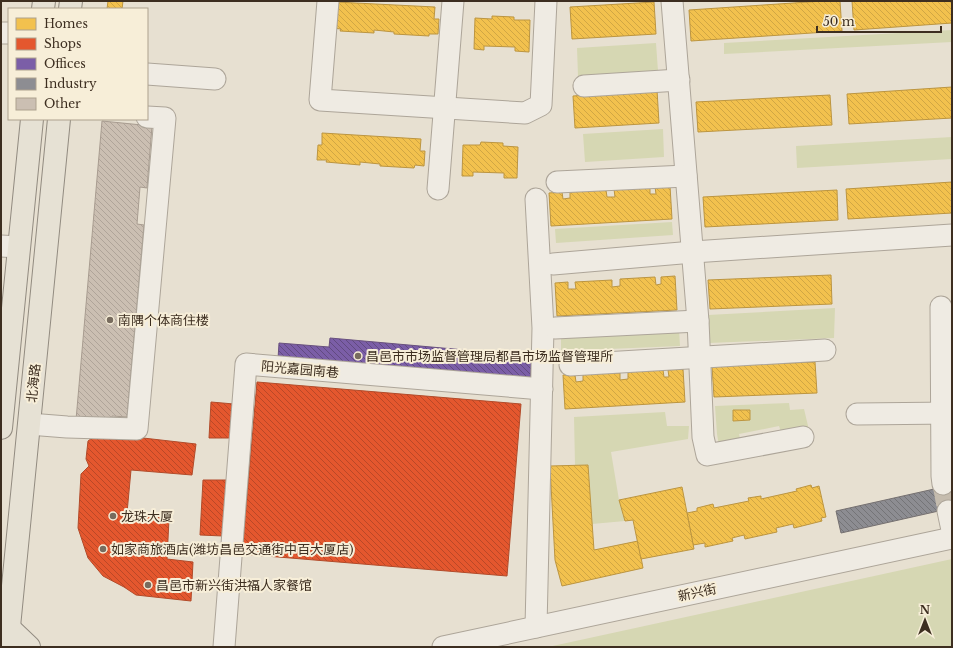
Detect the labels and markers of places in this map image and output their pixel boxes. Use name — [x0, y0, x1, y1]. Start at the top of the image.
place label: 南隅个体商住楼 — [118, 312, 209, 329]
marker: 南隅个体商住楼 — [105, 315, 115, 325]
place label: 昌邑市市场监督管理局都昌市场监督管理所 — [366, 348, 613, 365]
marker: 昌邑市市场监督管理局都昌市场监督管理所 — [353, 351, 363, 361]
place label: 龙珠大厦 — [121, 508, 173, 525]
marker: 龙珠大厦 — [108, 511, 118, 521]
place label: 如家商旅酒店(潍坊昌邑交通街中百大厦店) — [111, 541, 354, 558]
marker: 如家商旅酒店(潍坊昌邑交通街中百大厦店) — [98, 544, 108, 554]
place label: 昌邑市新兴街洪福人家餐馆 — [156, 577, 312, 594]
marker: 昌邑市新兴街洪福人家餐馆 — [143, 580, 153, 590]

